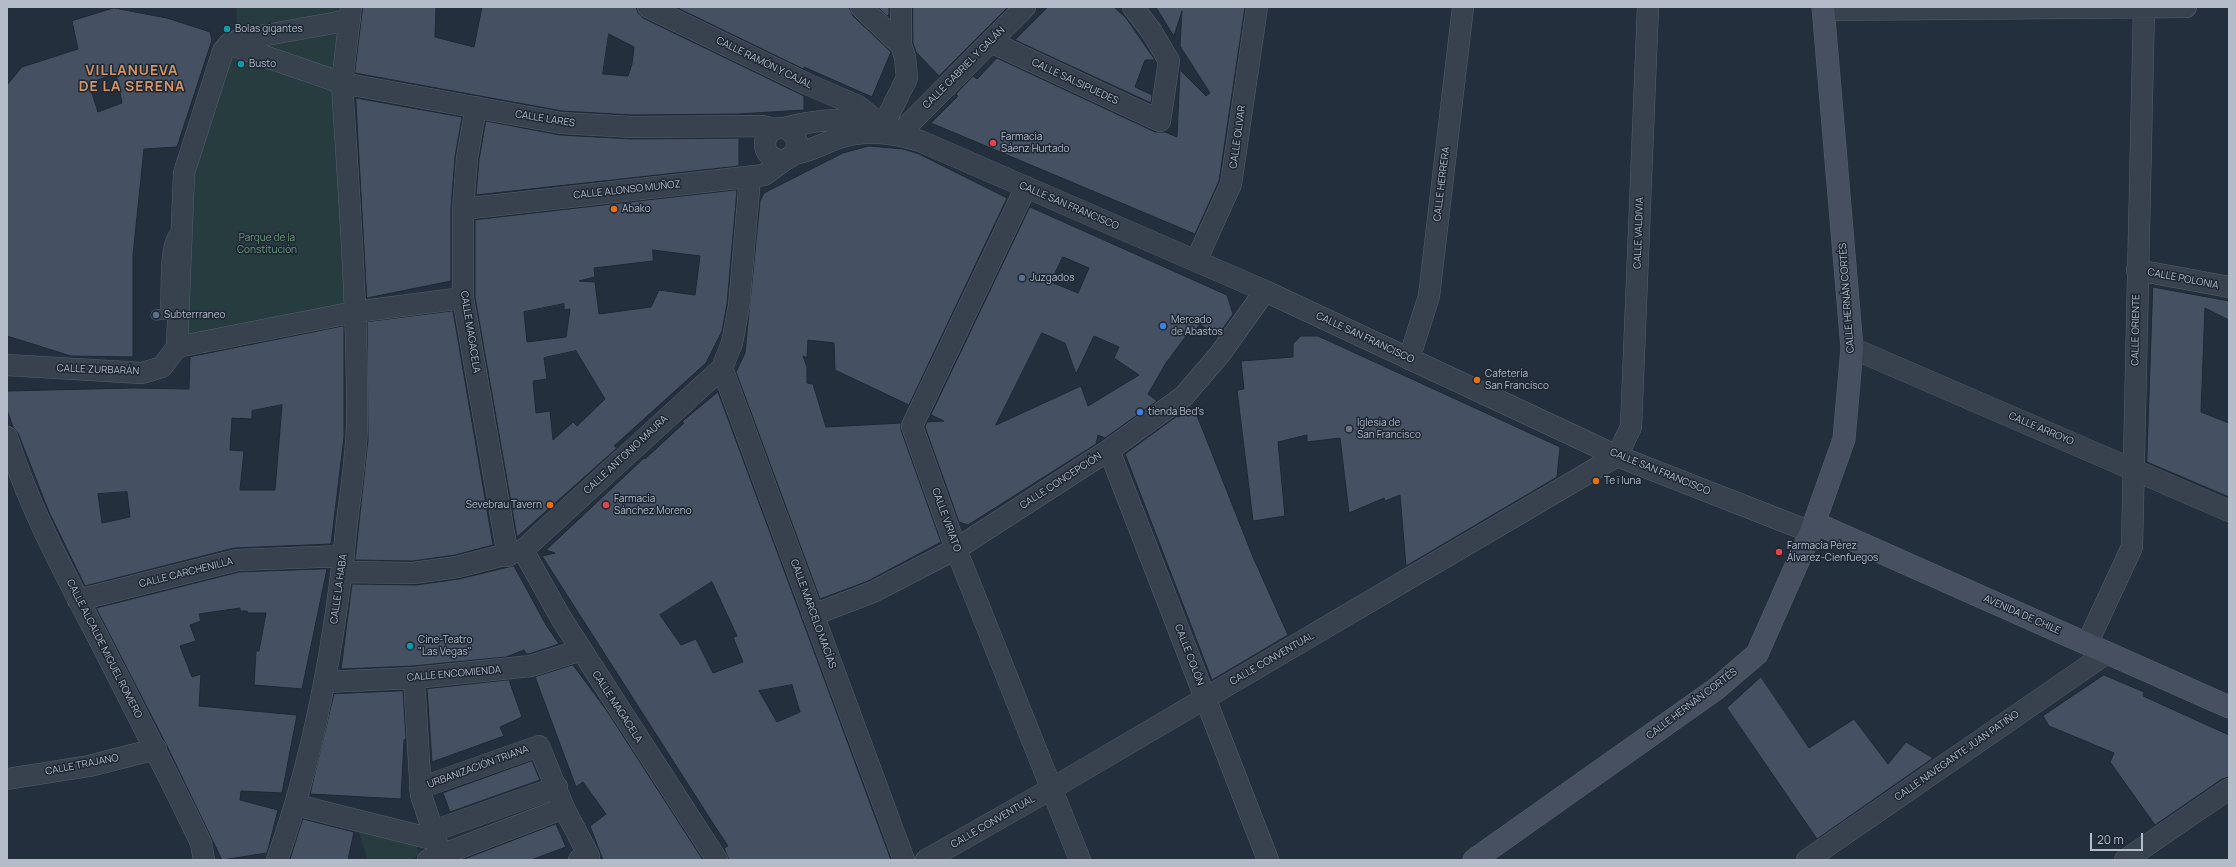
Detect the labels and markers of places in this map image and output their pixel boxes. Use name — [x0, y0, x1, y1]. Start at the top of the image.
place label: Bolas gigantes — [235, 23, 303, 35]
marker: Bolas gigantes — [222, 24, 232, 34]
place label: Busto — [249, 58, 276, 70]
marker: Busto — [236, 59, 246, 69]
place label: Farmacia Sáenz Hurtado — [1001, 131, 1069, 154]
marker: Farmacia Sáenz Hurtado — [988, 138, 998, 148]
place label: Abako — [622, 203, 651, 215]
marker: Abako — [609, 204, 619, 214]
place label: Juzgados — [1030, 272, 1074, 284]
marker: Juzgados — [1017, 273, 1027, 283]
place label: Subterrraneo — [164, 309, 226, 321]
marker: Subterrraneo — [151, 310, 161, 320]
place label: Mercado de Abastos — [1171, 314, 1223, 338]
marker: Mercado de Abastos — [1158, 321, 1168, 331]
place label: Cafetería San Francisco — [1485, 368, 1549, 392]
marker: Cafetería San Francisco — [1472, 375, 1482, 385]
place label: tienda Bed's — [1148, 406, 1204, 418]
marker: tienda Bed's — [1135, 407, 1145, 417]
place label: Iglesia de San Francisco — [1357, 417, 1421, 440]
marker: Iglesia de San Francisco — [1344, 424, 1354, 434]
place label: Te ï luna — [1604, 475, 1641, 487]
marker: Te ï luna — [1591, 476, 1601, 486]
place label: Farmacia Sánchez Moreno — [614, 493, 692, 516]
place label: Sevebrau Tavern — [466, 499, 542, 511]
marker: Sevebrau Tavern — [545, 500, 555, 510]
marker: Farmacia Sánchez Moreno — [601, 500, 611, 510]
place label: Farmacia Pérez Álvarez-Cienfuegos — [1787, 540, 1878, 564]
marker: Farmacia Pérez Álvarez-Cienfuegos — [1774, 547, 1784, 557]
place label: Cine-Teatro "Las Vegas" — [418, 634, 473, 658]
marker: Cine-Teatro "Las Vegas" — [405, 641, 415, 651]

